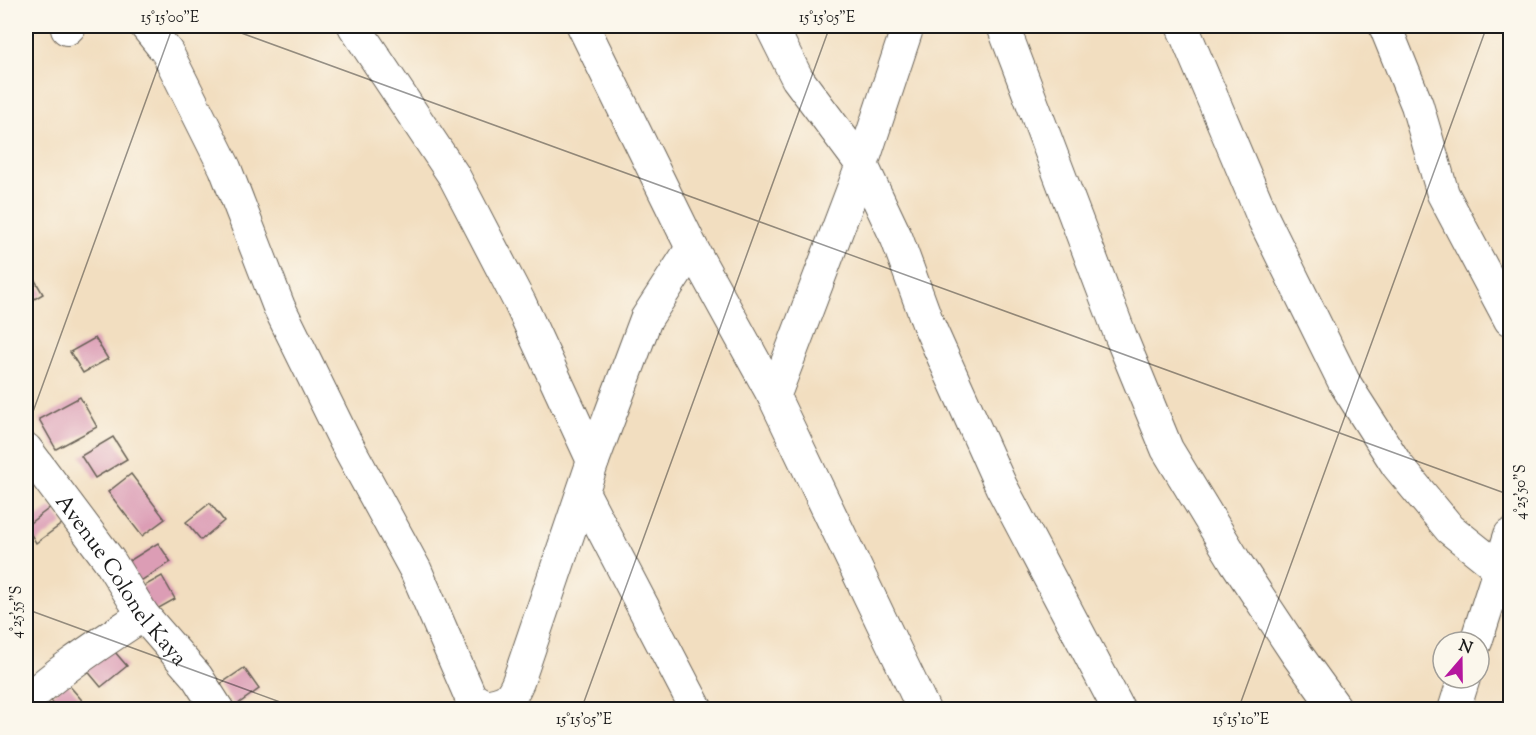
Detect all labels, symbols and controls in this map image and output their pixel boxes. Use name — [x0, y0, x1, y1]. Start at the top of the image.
text: 15°15'00"E — [141, 8, 199, 29]
text: 15°15'05"E — [799, 8, 855, 29]
text: 4°25'50"S — [1511, 464, 1532, 520]
street label: Avenue Colonel Kaya — [46, 488, 193, 674]
text: 4°25'55"S — [7, 585, 28, 639]
north arrow — [1431, 630, 1491, 690]
text: N — [1455, 635, 1475, 661]
text: 15°15'05"E — [556, 710, 612, 731]
text: 15°15'10"E — [1213, 710, 1269, 731]

